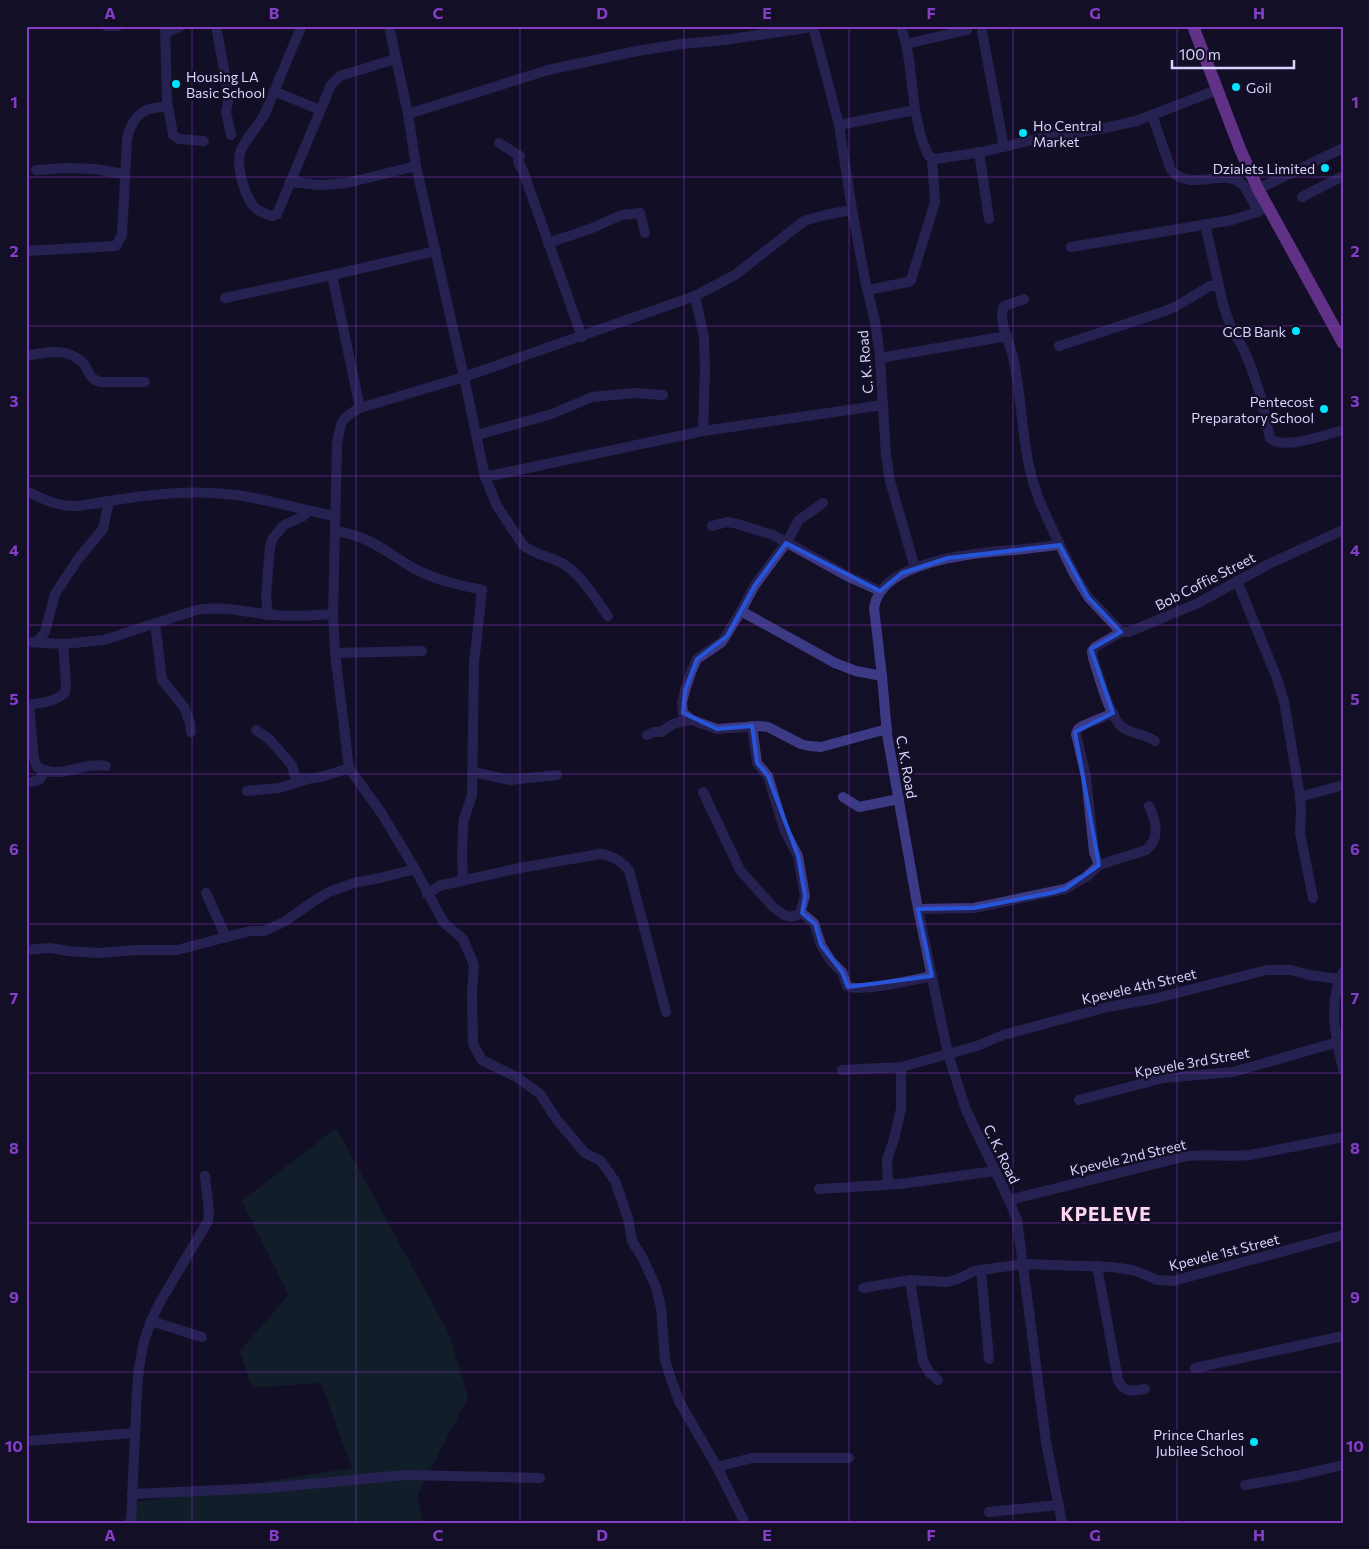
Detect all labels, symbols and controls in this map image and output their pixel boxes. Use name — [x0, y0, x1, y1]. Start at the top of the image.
text: A — [104, 3, 116, 22]
text: B — [269, 3, 280, 22]
text: C — [433, 3, 444, 22]
text: D — [596, 3, 608, 22]
text: E — [762, 3, 772, 22]
text: F — [926, 3, 936, 22]
text: G — [1089, 3, 1101, 22]
text: H — [1253, 3, 1265, 22]
scale bar — [1172, 38, 1294, 70]
text: 100 m — [1179, 45, 1221, 63]
place label: Housing LA Basic School — [186, 68, 265, 101]
marker: Housing LA Basic School — [170, 78, 182, 90]
place label: Goil — [1246, 79, 1272, 96]
marker: Goil — [1230, 81, 1242, 93]
text: 1 — [10, 92, 18, 111]
text: 1 — [1351, 92, 1359, 111]
place label: Ho Central Market — [1033, 117, 1102, 150]
marker: Ho Central Market — [1017, 127, 1029, 139]
place label: Dzialets Limited — [1213, 160, 1315, 177]
marker: Dzialets Limited — [1319, 162, 1331, 174]
text: 2 — [9, 241, 19, 260]
text: 2 — [1350, 241, 1360, 260]
place label: GCB Bank — [1222, 323, 1286, 340]
marker: GCB Bank — [1290, 325, 1302, 337]
street label: C. K. Road — [854, 330, 876, 394]
text: 3 — [9, 391, 19, 410]
text: 3 — [1350, 391, 1360, 410]
place label: Pentecost Preparatory School — [1191, 393, 1314, 426]
marker: Pentecost Preparatory School — [1318, 403, 1330, 415]
text: 4 — [9, 540, 19, 559]
text: 4 — [1350, 540, 1360, 559]
street label: Bob Coffie Street — [1152, 548, 1258, 614]
text: 5 — [9, 689, 19, 708]
text: 5 — [1350, 689, 1360, 708]
street label: C. K. Road — [893, 734, 921, 800]
text: 6 — [9, 839, 19, 858]
text: 6 — [1350, 839, 1360, 858]
street label: Kpevele 4th Street — [1080, 964, 1198, 1007]
text: 7 — [10, 988, 19, 1007]
text: 7 — [1351, 988, 1360, 1007]
street label: Kpevele 3rd Street — [1133, 1043, 1251, 1080]
street label: C. K. Road — [980, 1122, 1024, 1186]
street label: Kpevele 2nd Street — [1068, 1135, 1188, 1179]
text: 8 — [9, 1138, 19, 1157]
text: 8 — [1350, 1138, 1360, 1157]
district label: KPELEVE — [1060, 1202, 1152, 1225]
street label: Kpevele 1st Street — [1167, 1230, 1281, 1274]
text: 9 — [9, 1287, 19, 1306]
text: 9 — [1350, 1287, 1360, 1306]
place label: Prince Charles Jubilee School — [1153, 1426, 1244, 1459]
text: 10 — [5, 1436, 23, 1455]
marker: Prince Charles Jubilee School — [1248, 1436, 1260, 1448]
text: 10 — [1346, 1436, 1364, 1455]
text: A — [104, 1525, 116, 1544]
text: B — [269, 1525, 280, 1544]
text: C — [433, 1525, 444, 1544]
text: D — [596, 1525, 608, 1544]
text: E — [762, 1525, 772, 1544]
text: F — [926, 1525, 936, 1544]
text: G — [1089, 1525, 1101, 1544]
text: H — [1253, 1525, 1265, 1544]

